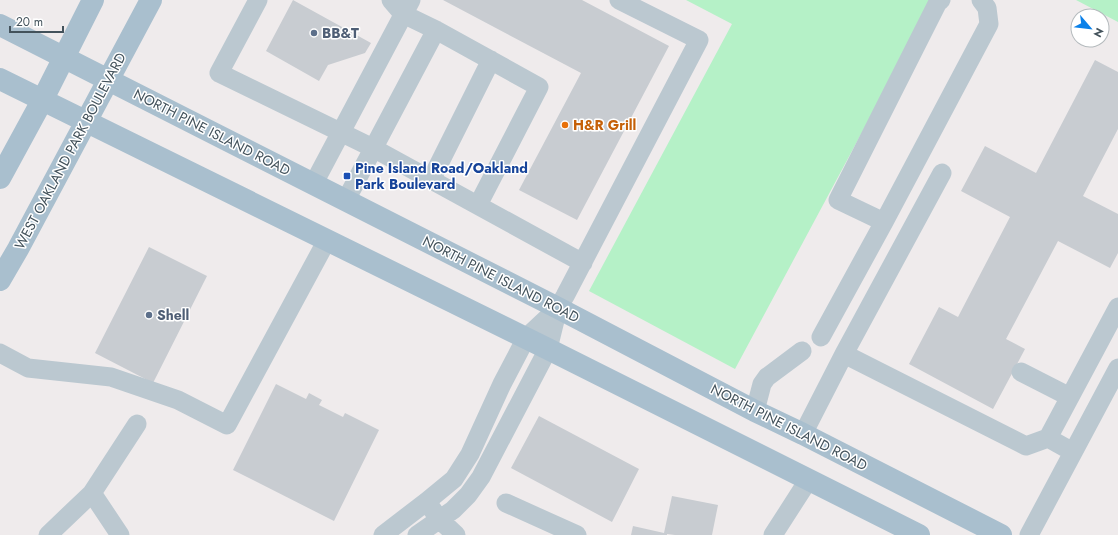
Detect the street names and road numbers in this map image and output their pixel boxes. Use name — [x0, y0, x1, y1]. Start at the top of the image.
street label: WEST OAKLAND PARK BOULEVARD — [9, 49, 131, 253]
street label: NORTH PINE ISLAND ROAD — [130, 84, 294, 180]
street label: NORTH PINE ISLAND ROAD — [419, 231, 583, 327]
street label: NORTH PINE ISLAND ROAD — [707, 379, 871, 475]

